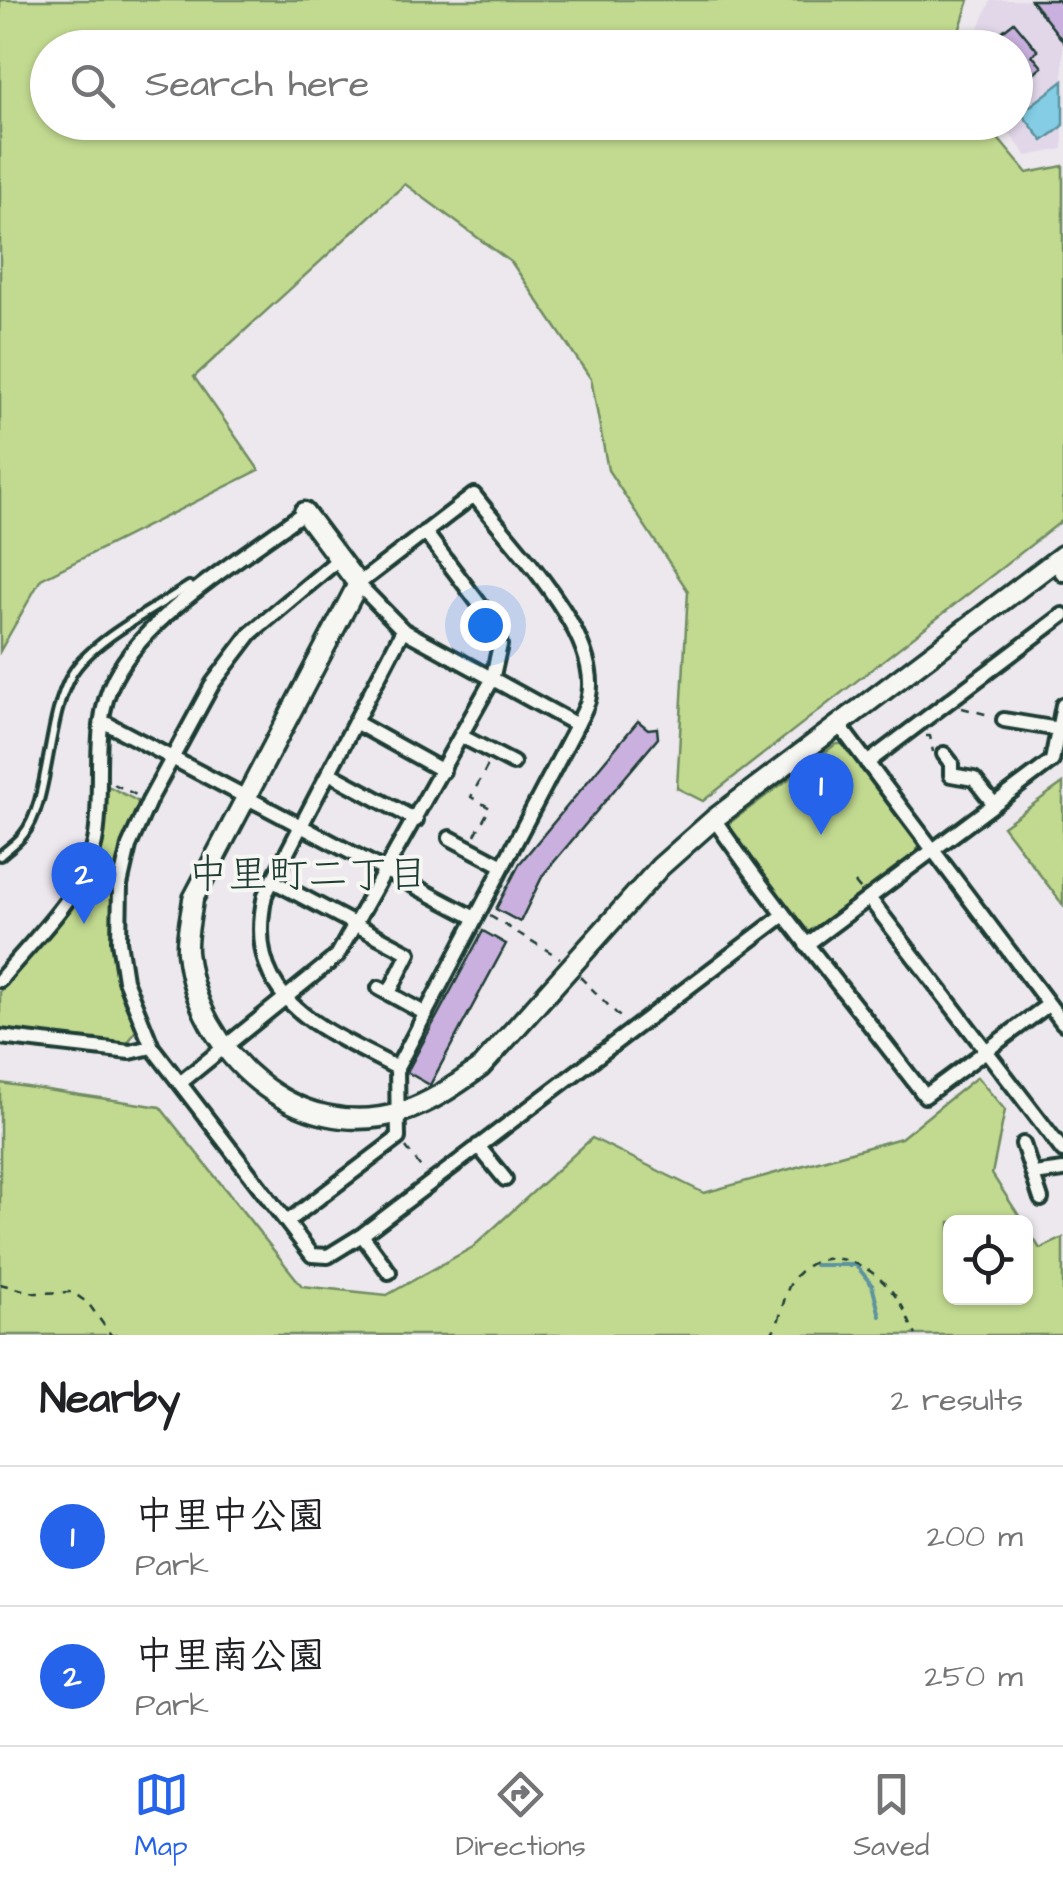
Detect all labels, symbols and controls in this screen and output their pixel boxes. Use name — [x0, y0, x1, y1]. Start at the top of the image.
search box — [30, 30, 1033, 140]
icon: search — [65, 58, 120, 113]
text: Search here — [145, 59, 369, 111]
your location — [460, 600, 511, 651]
pin: 1 — [788, 752, 854, 835]
pin: 2 — [52, 842, 116, 924]
district label: 中里町二丁目 — [188, 848, 428, 903]
map controls — [943, 1215, 1033, 1305]
button: locate — [943, 1215, 1033, 1305]
text: Nearby — [40, 1371, 180, 1429]
text: 2 results — [891, 1378, 1023, 1423]
text: 中里中公園 — [135, 1491, 325, 1543]
text: 1 — [70, 1514, 75, 1559]
text: 200 m — [927, 1514, 1023, 1559]
text: Park — [135, 1543, 209, 1588]
text: 中里南公園 — [135, 1631, 325, 1683]
text: 2 — [63, 1654, 82, 1699]
text: 250 m — [924, 1654, 1023, 1699]
text: Park — [135, 1683, 209, 1728]
tab: Map — [134, 1767, 189, 1866]
tab: Directions — [456, 1767, 586, 1866]
tab: Saved — [853, 1767, 929, 1866]

